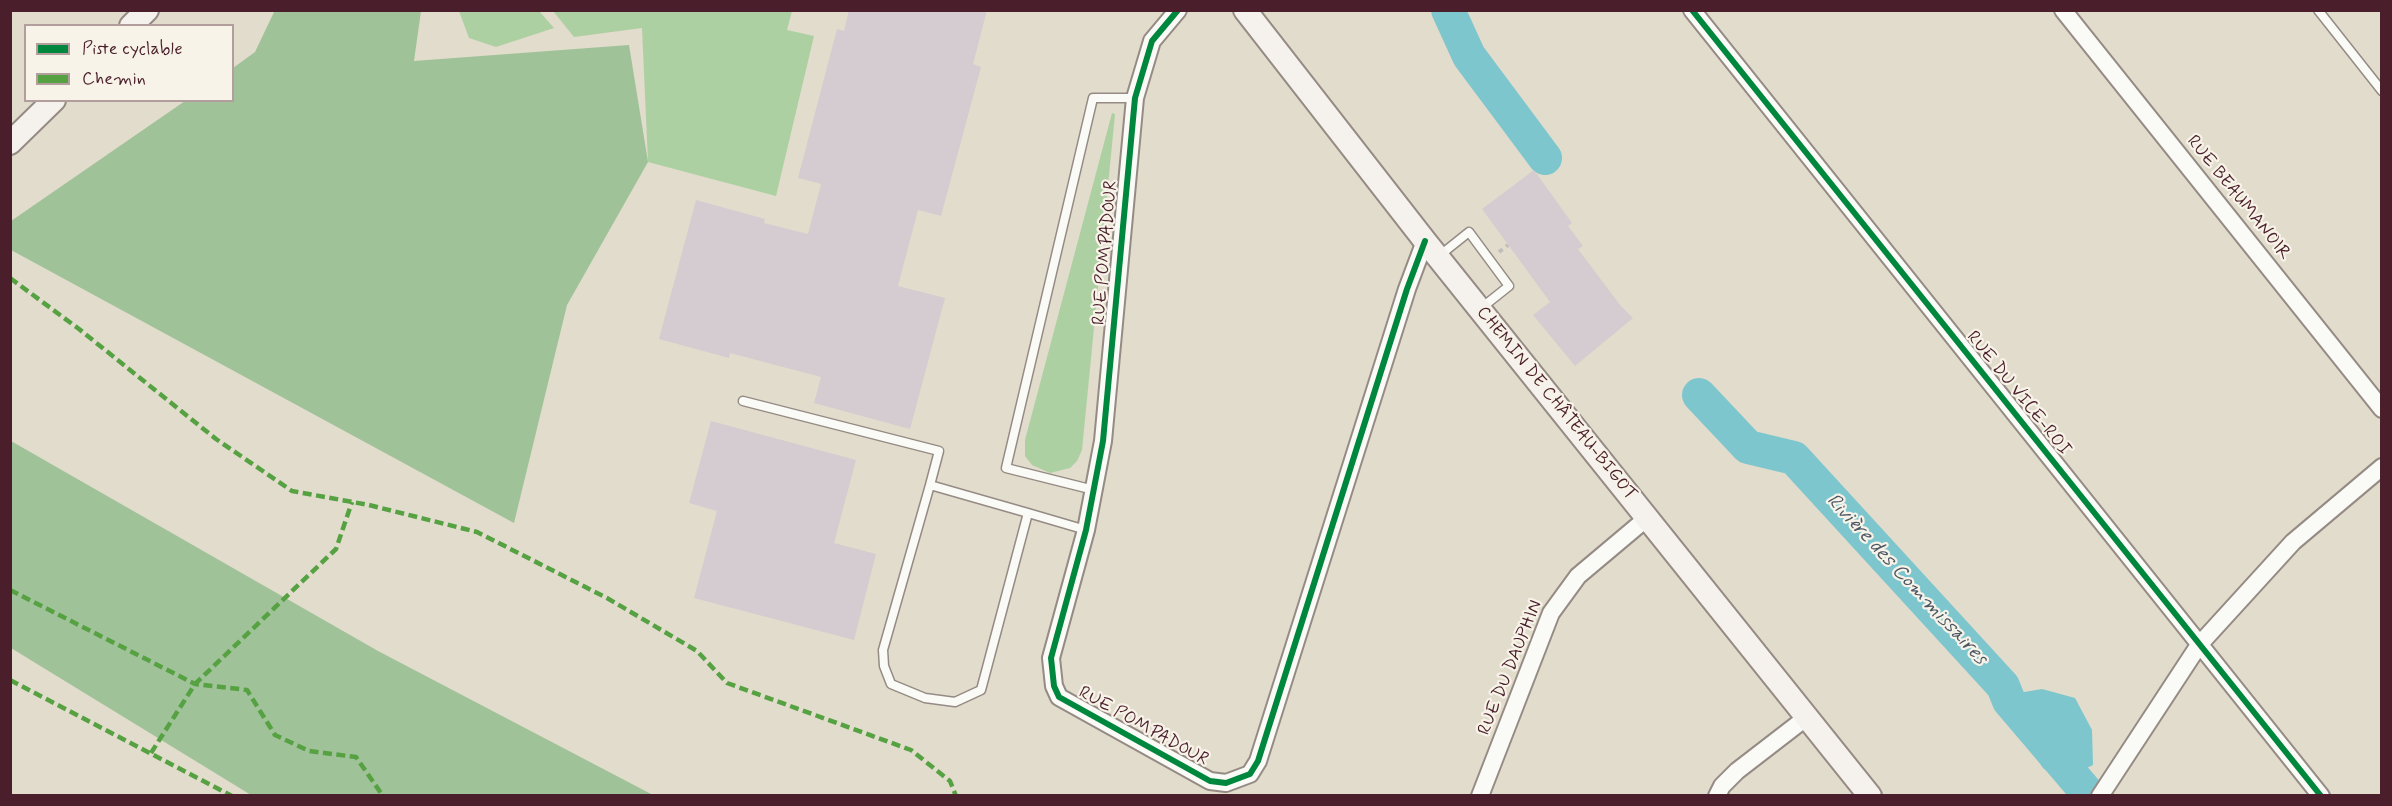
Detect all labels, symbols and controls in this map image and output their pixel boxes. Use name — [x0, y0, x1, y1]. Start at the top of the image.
legend — [24, 24, 234, 102]
text: Piste cyclable — [82, 37, 183, 61]
text: Chemin — [82, 67, 146, 91]
street label: RUE BEAUMANOIR — [2181, 132, 2295, 264]
street label: RUE POMPADOUR — [1089, 180, 1123, 326]
street label: CHEMIN DE CHÂTEAU-BIGOT — [1471, 303, 1641, 505]
street label: RUE DU VICE-ROI — [1961, 327, 2075, 461]
water label: Rivière des Commissaires — [1820, 490, 1992, 670]
street label: RUE DU DAUPHIN — [1474, 597, 1548, 739]
street label: RUE POMPADOUR — [1074, 682, 1212, 772]

